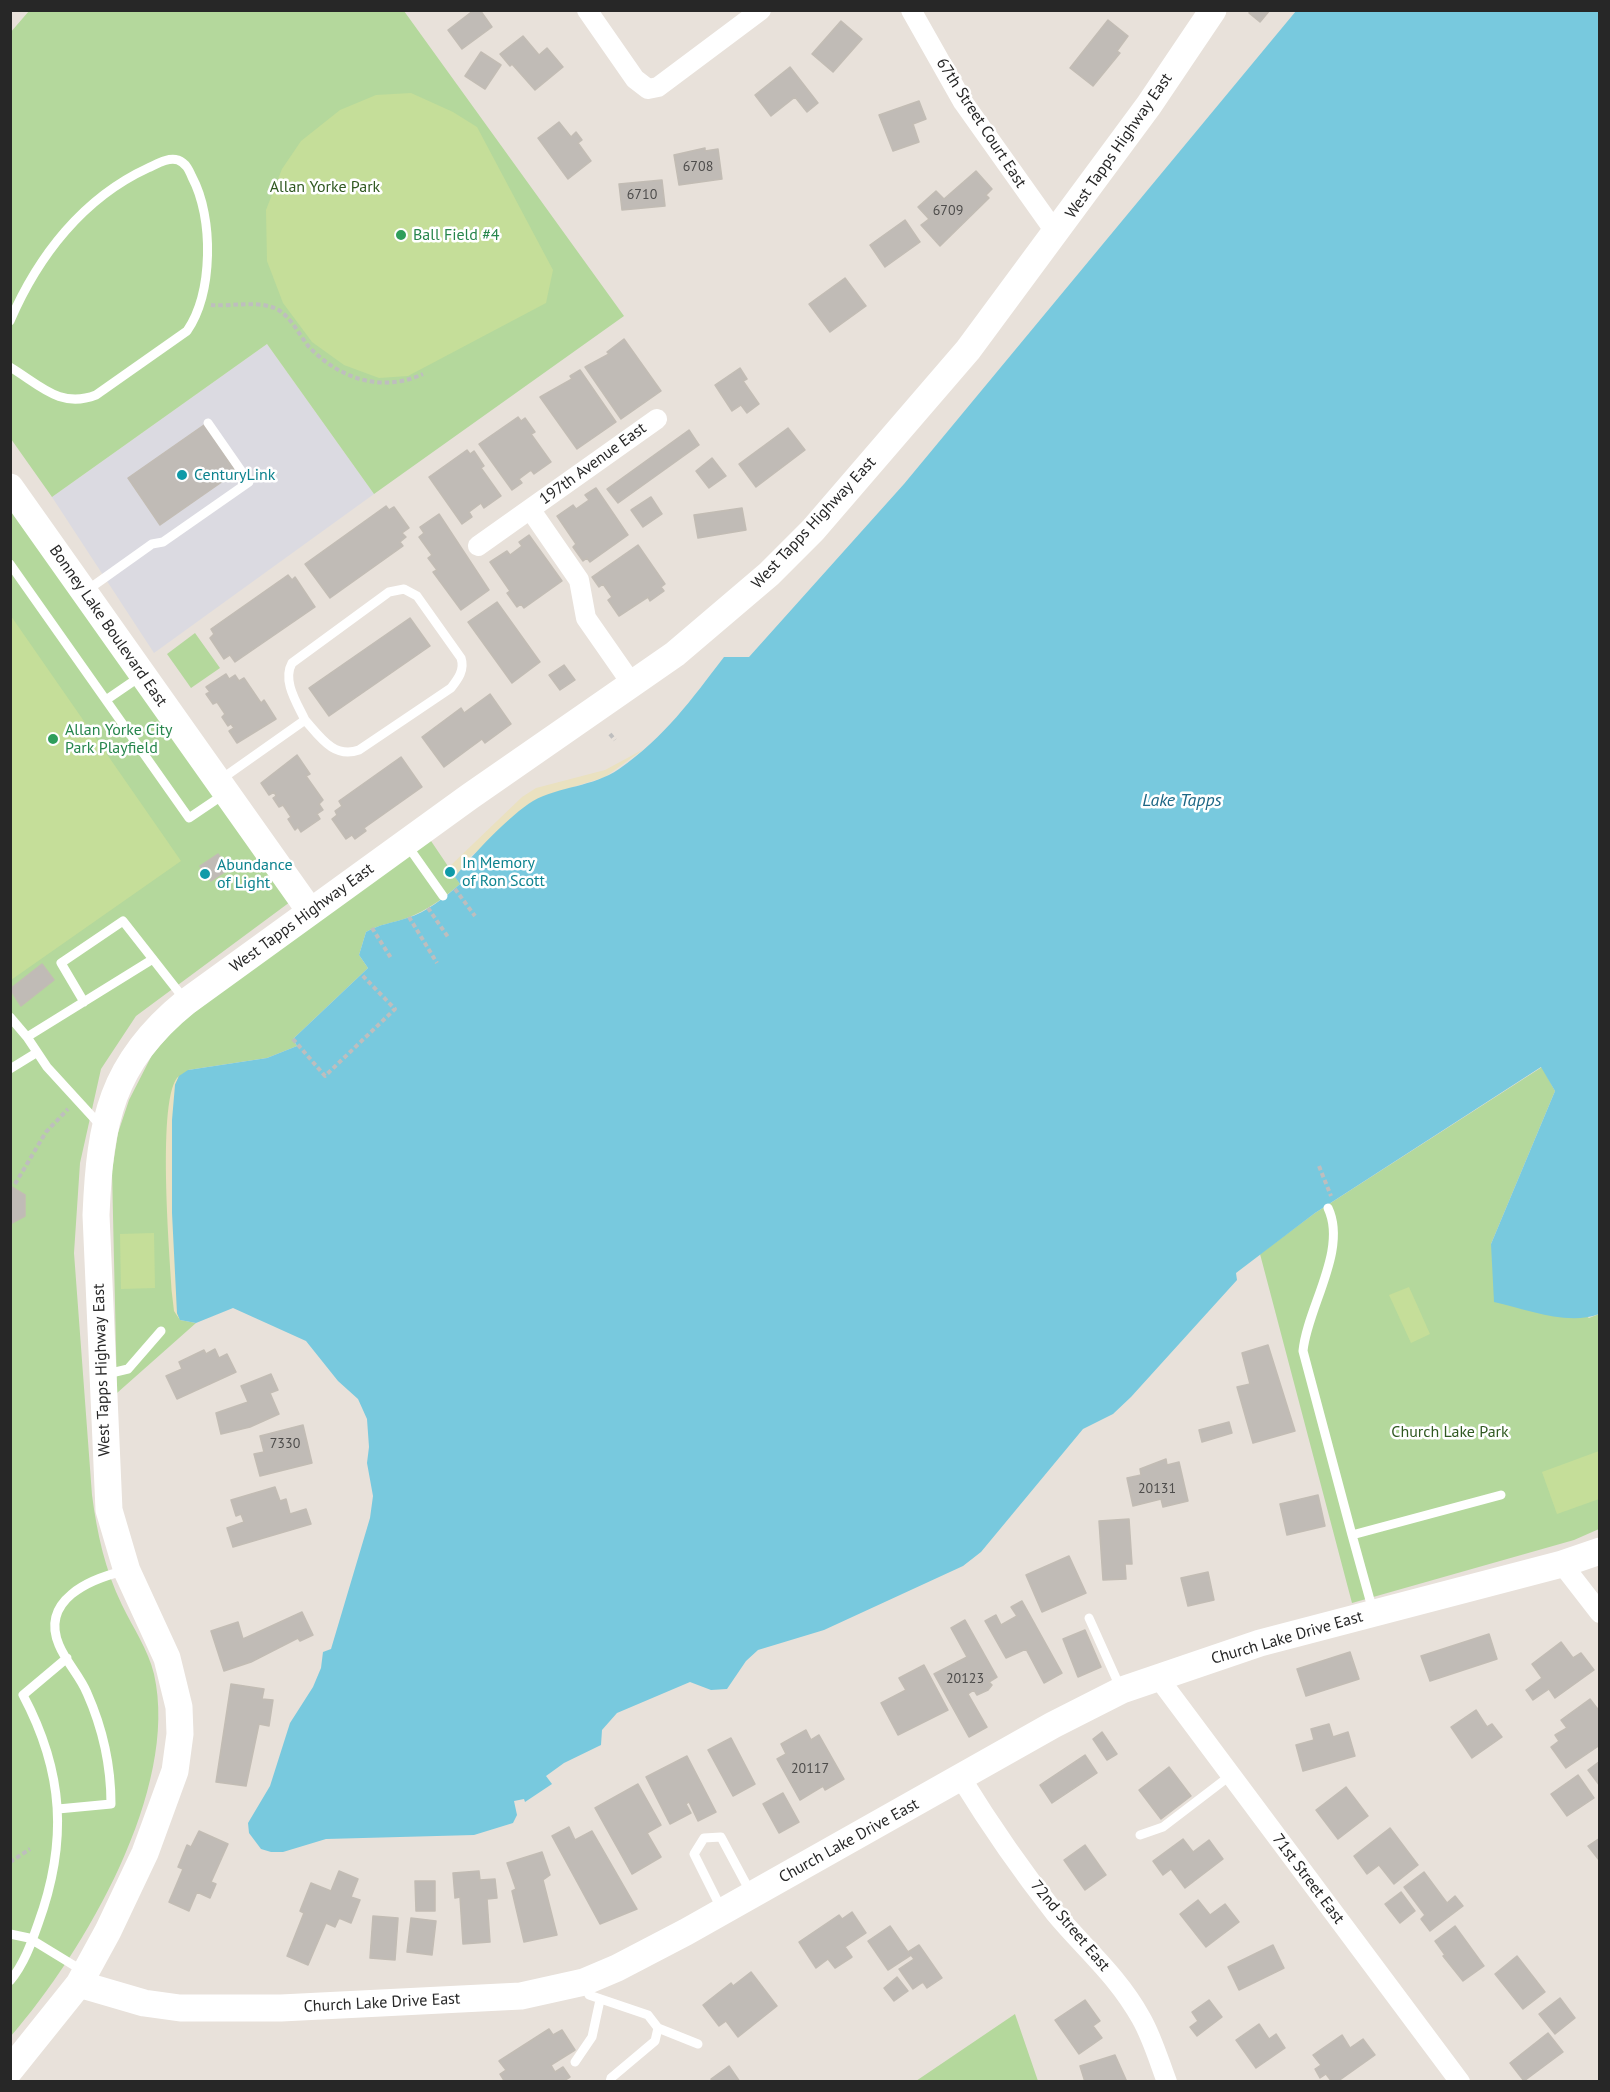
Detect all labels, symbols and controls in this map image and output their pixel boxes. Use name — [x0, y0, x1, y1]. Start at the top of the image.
street label: 67th Street Court East — [932, 55, 1030, 191]
street label: West Tapps Highway East — [1062, 70, 1176, 222]
house number: 6708 — [683, 159, 713, 175]
park label: Allan Yorke Park — [270, 177, 380, 197]
house number: 6710 — [627, 187, 657, 203]
house number: 6709 — [933, 203, 963, 219]
place label: Ball Field #4 — [413, 225, 500, 245]
marker: Ball Field #4 — [394, 228, 408, 242]
street label: 197th Avenue East — [536, 419, 650, 509]
street label: West Tapps Highway East — [748, 453, 880, 593]
place label: CenturyLink — [194, 465, 275, 485]
marker: CenturyLink — [175, 468, 189, 482]
street label: Bonney Lake Boulevard East — [45, 542, 171, 710]
place label: Allan Yorke City Park Playfield — [65, 720, 172, 758]
marker: Allan Yorke City Park Playfield — [46, 732, 60, 746]
water label: Lake Tapps — [1142, 790, 1222, 812]
place label: In Memory of Ron Scott — [462, 853, 545, 891]
place label: Abundance of Light — [217, 855, 293, 893]
street label: West Tapps Highway East — [226, 859, 378, 977]
marker: In Memory of Ron Scott — [443, 865, 457, 879]
marker: Abundance of Light — [198, 867, 212, 881]
street label: West Tapps Highway East — [89, 1283, 115, 1457]
park label: Church Lake Park — [1391, 1422, 1509, 1442]
house number: 7330 — [270, 1436, 300, 1452]
house number: 20131 — [1138, 1481, 1176, 1497]
street label: Church Lake Drive East — [1209, 1607, 1365, 1669]
house number: 20123 — [946, 1671, 984, 1687]
house number: 20117 — [791, 1761, 829, 1777]
street label: Church Lake Drive East — [776, 1795, 922, 1887]
street label: 71st Street East — [1268, 1830, 1348, 1928]
street label: 72nd Street East — [1026, 1877, 1114, 1975]
street label: Church Lake Drive East — [303, 1989, 461, 2017]

